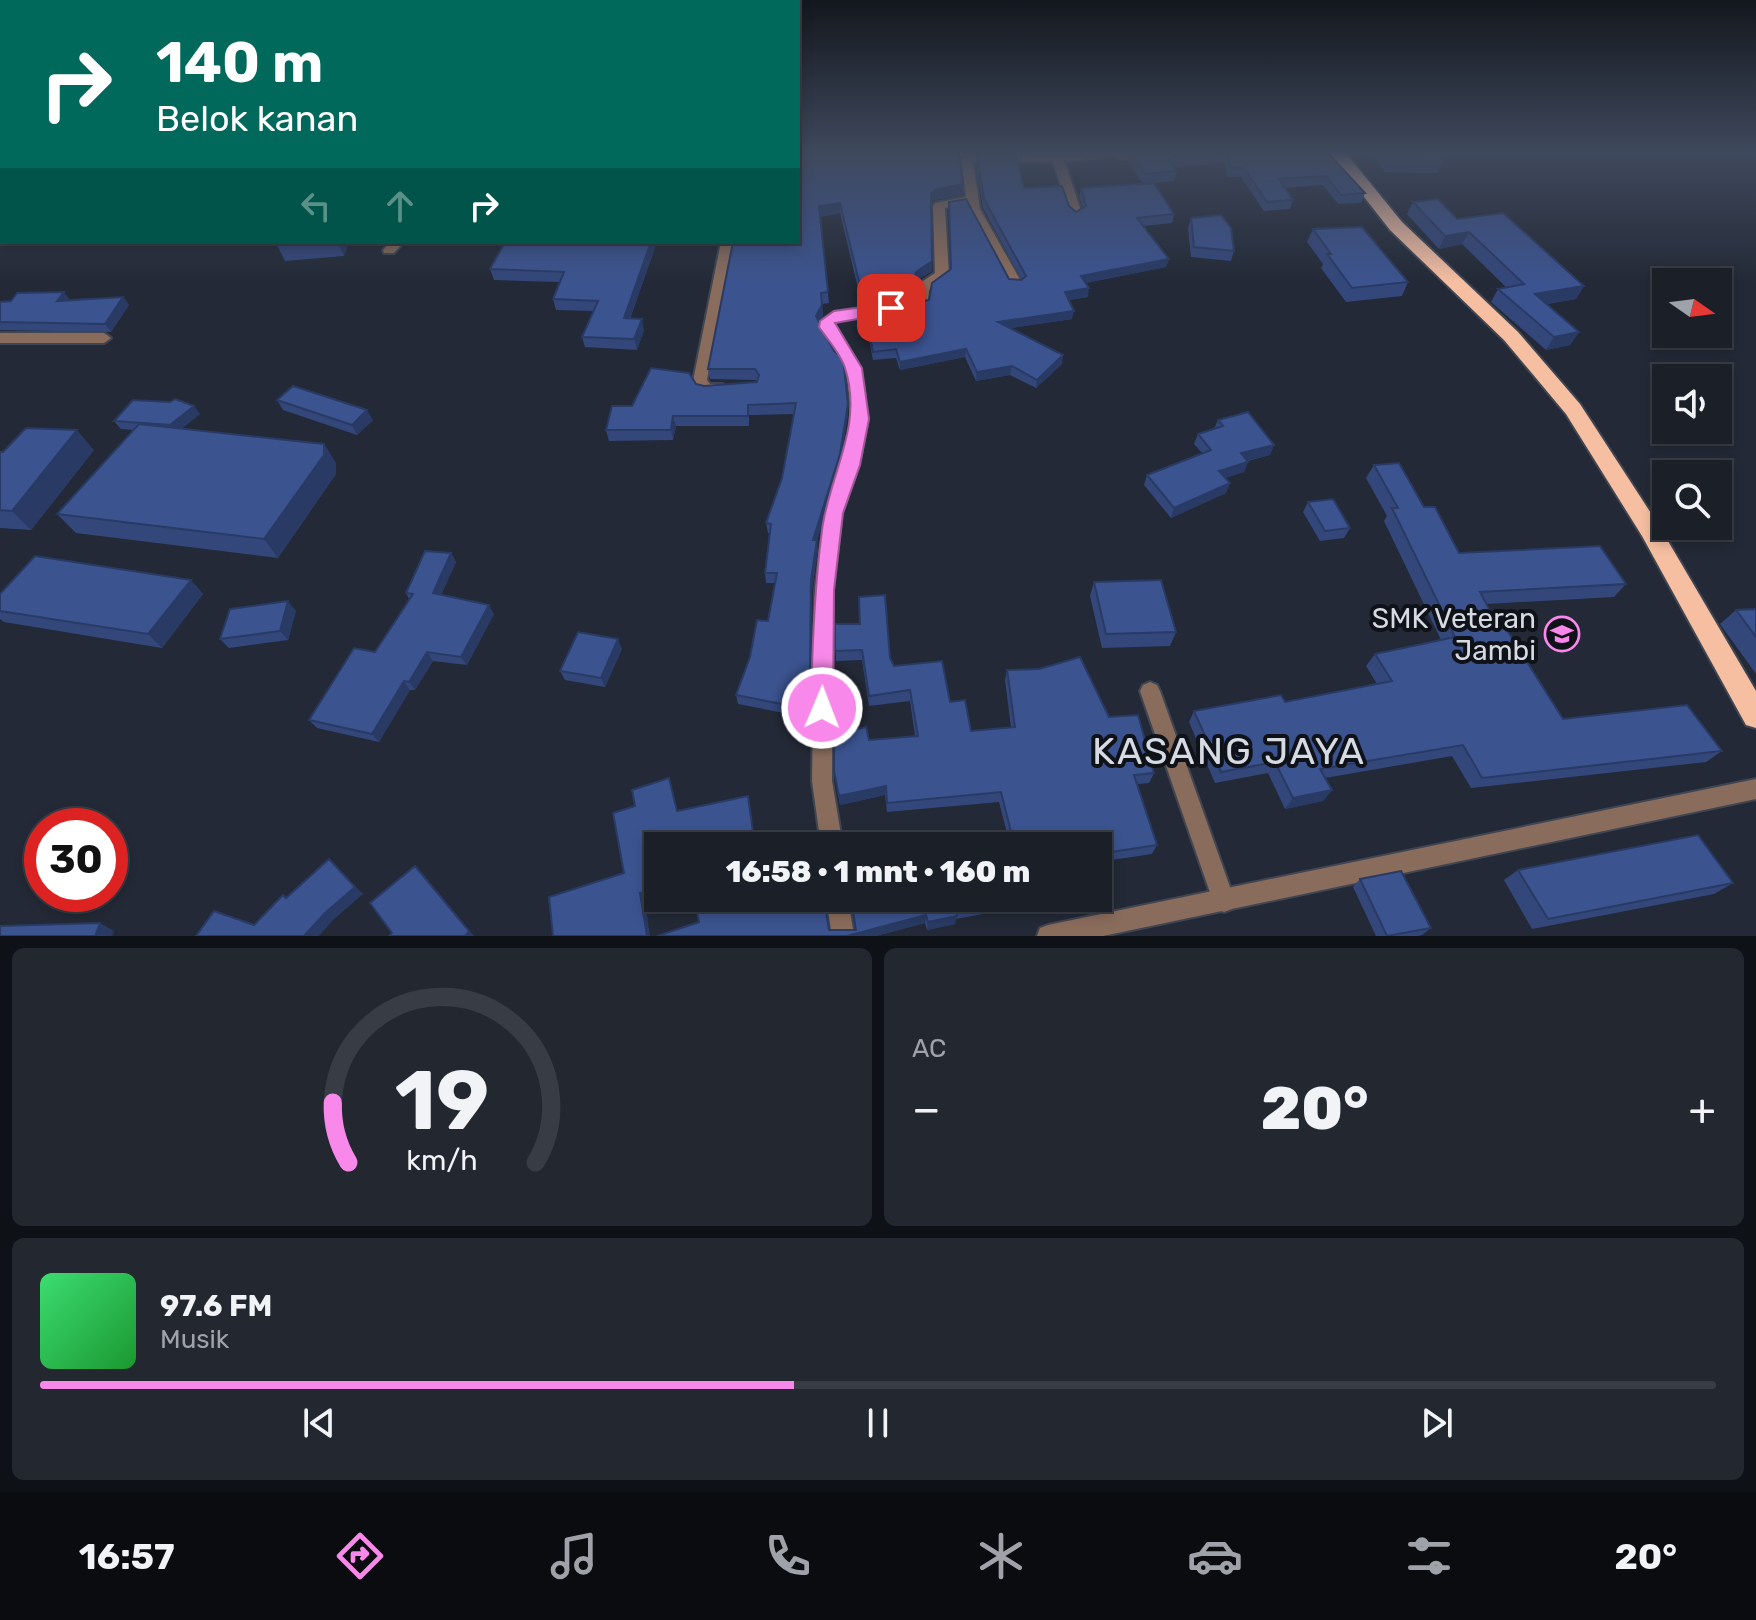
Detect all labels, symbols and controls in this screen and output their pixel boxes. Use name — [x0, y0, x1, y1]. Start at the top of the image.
text: 140 m — [156, 30, 323, 96]
icon: right — [24, 32, 128, 136]
text: Belok kanan — [156, 97, 358, 140]
icon: left — [294, 184, 338, 228]
icon: ahead — [378, 184, 422, 228]
icon: right — [462, 184, 506, 228]
north arrow — [1652, 268, 1732, 348]
map controls — [1652, 268, 1732, 540]
pin — [857, 274, 925, 342]
icon: arrive — [869, 286, 913, 330]
button: sound — [1652, 364, 1732, 444]
button: search — [1652, 460, 1732, 540]
place label: SMK Veteran Jambi — [1372, 602, 1536, 667]
school or university icon: SMK Veteran Jambi — [1543, 615, 1581, 653]
position arrow — [780, 666, 864, 750]
district label: KASANG JAYA — [1092, 728, 1366, 774]
speed limit sign: 30 — [24, 808, 128, 912]
text: 16:58 · 1 mnt · 160 m — [726, 854, 1030, 890]
text: AC — [912, 1033, 946, 1064]
text: 19 — [395, 1051, 489, 1150]
text: 20° — [1261, 1073, 1368, 1144]
text: − — [912, 1083, 941, 1135]
text: + — [1689, 1083, 1716, 1135]
text: km/h — [406, 1143, 478, 1177]
text: 97.6 FM — [160, 1288, 272, 1324]
text: Musik — [160, 1324, 229, 1355]
icon: previous — [297, 1401, 341, 1445]
icon: pause — [856, 1401, 900, 1445]
icon: next — [1415, 1401, 1459, 1445]
icon: directions — [332, 1528, 388, 1584]
icon: music — [546, 1528, 602, 1584]
icon: phone — [760, 1528, 816, 1584]
icon: climate — [973, 1528, 1029, 1584]
icon: car — [1187, 1528, 1243, 1584]
icon: filters — [1401, 1528, 1457, 1584]
text: 16:57 — [79, 1535, 175, 1578]
text: 20° — [1614, 1535, 1677, 1578]

